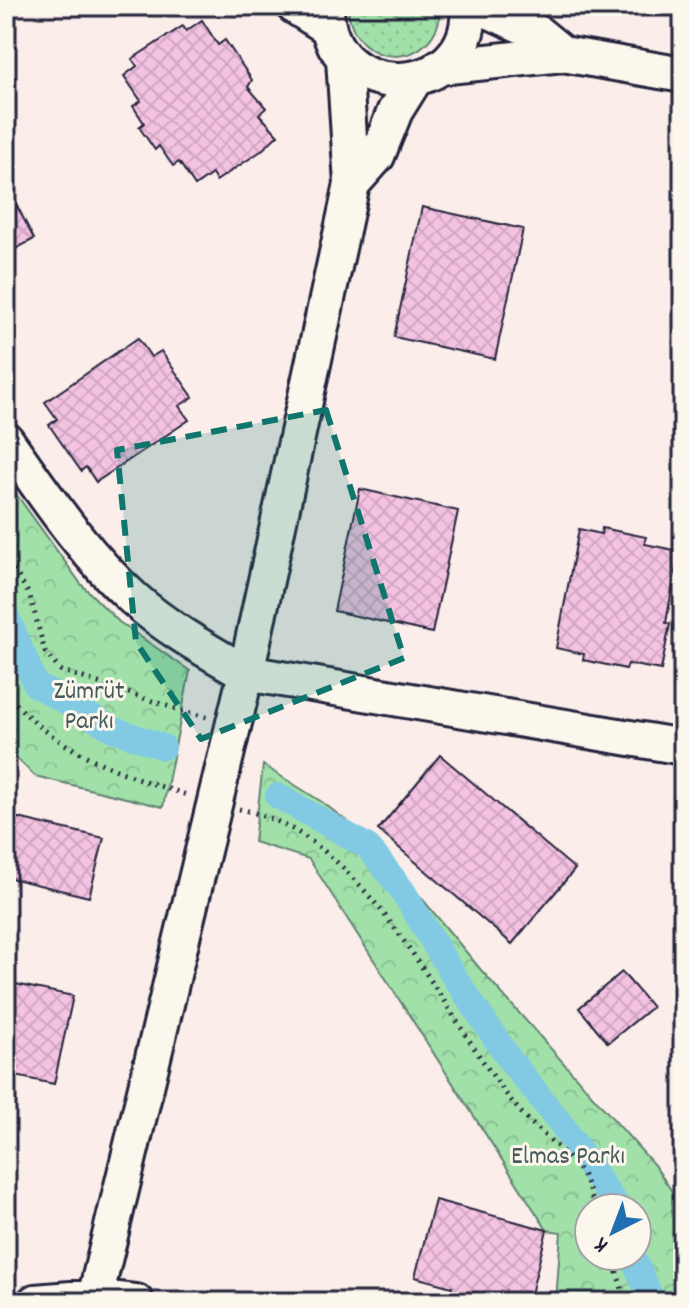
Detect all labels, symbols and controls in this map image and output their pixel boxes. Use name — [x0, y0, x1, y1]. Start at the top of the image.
park label: Zümrüt Parkı — [54, 674, 125, 741]
park label: Elmas Parkı — [511, 1139, 625, 1176]
north arrow — [573, 1192, 653, 1272]
text: K — [588, 1229, 616, 1259]

